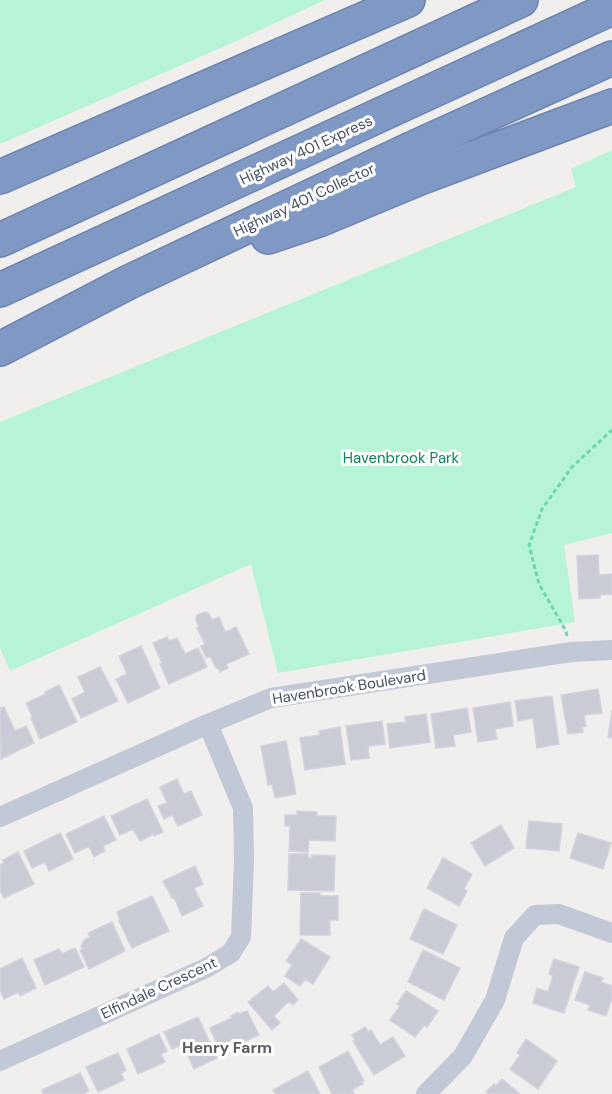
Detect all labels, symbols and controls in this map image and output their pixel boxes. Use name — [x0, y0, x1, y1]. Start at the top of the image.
street label: Highway 401 Express — [236, 110, 376, 190]
street label: Highway 401 Collector — [230, 158, 378, 242]
park label: Havenbrook Park — [343, 448, 460, 468]
street label: Havenbrook Boulevard — [271, 665, 427, 709]
street label: Elfindale Crescent — [98, 952, 220, 1024]
district label: Henry Farm — [182, 1037, 272, 1058]

